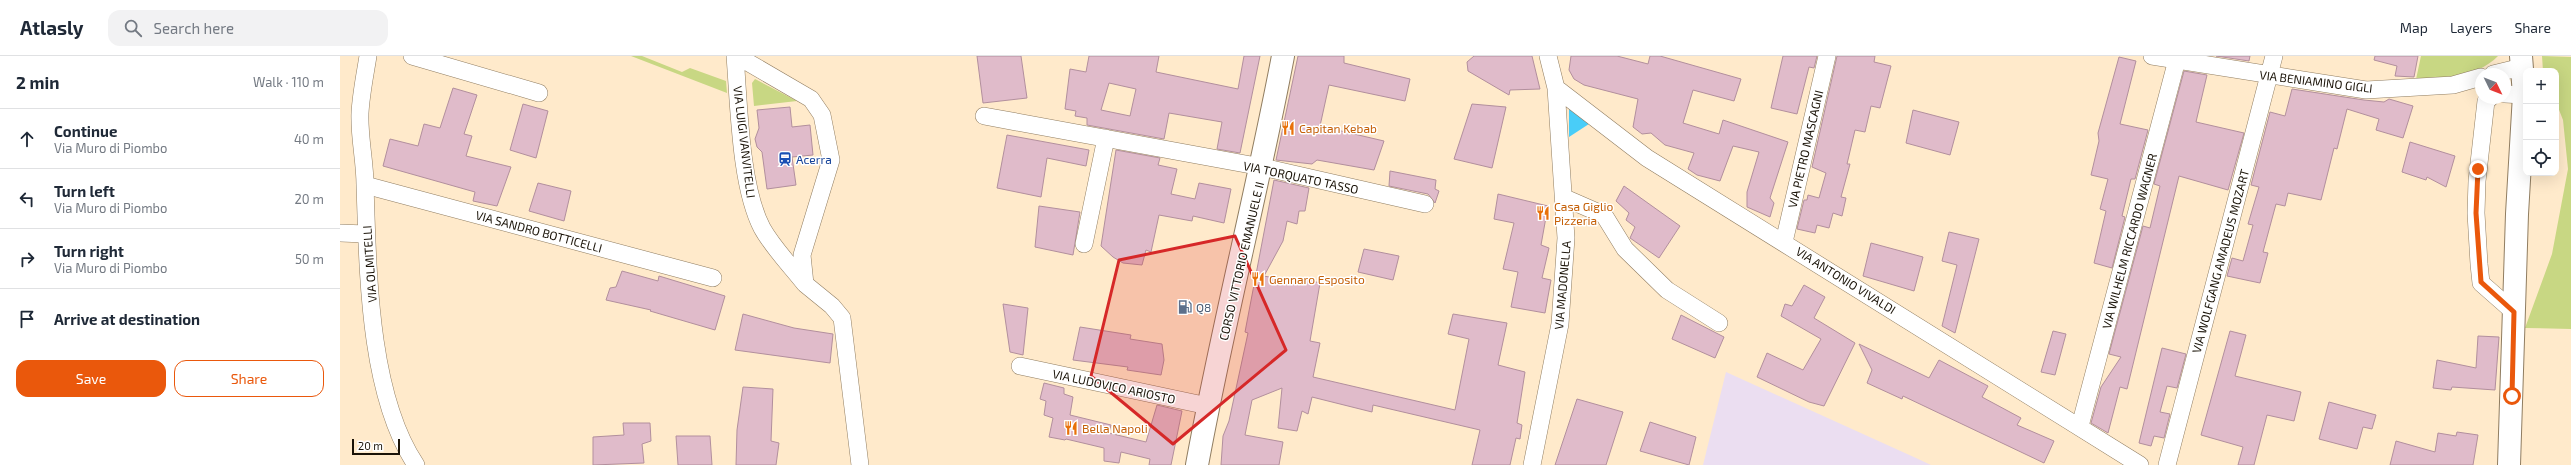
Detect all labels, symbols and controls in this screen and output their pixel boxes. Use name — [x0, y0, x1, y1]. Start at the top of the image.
search box — [108, 10, 388, 46]
text: Atlasly — [20, 16, 84, 39]
icon: search — [122, 17, 144, 39]
text: Search here — [154, 19, 234, 37]
text: Map — [2400, 19, 2428, 36]
text: Layers — [2450, 19, 2492, 36]
text: Share — [2514, 19, 2551, 36]
street label: VIA BENIAMINO GIGLI — [2259, 67, 2373, 95]
north arrow — [2475, 68, 2511, 104]
map controls — [2523, 68, 2559, 176]
button: + — [2523, 68, 2559, 104]
text: 2 min — [16, 72, 59, 92]
text: Walk · 110 m — [253, 74, 324, 90]
street label: VIA LUIGI VANVITELLI — [731, 85, 759, 199]
street label: VIA PIETRO MASCAGNI — [1785, 89, 1825, 209]
button: − — [2523, 104, 2559, 140]
restaurant icon: Capitan Kebab — [1280, 120, 1296, 136]
place label: Capitan Kebab — [1299, 121, 1377, 135]
text: Continue — [54, 122, 117, 140]
icon: ahead — [16, 128, 38, 150]
text: 40 m — [294, 131, 324, 147]
text: Via Muro di Piombo — [54, 140, 167, 156]
button: locate — [2523, 140, 2559, 176]
station icon: Acerra — [777, 151, 793, 167]
place label: Acerra — [796, 152, 832, 166]
street label: VIA WILHELM RICCARDO WAGNER — [2099, 152, 2159, 330]
street label: VIA TORQUATO TASSO — [1242, 158, 1360, 197]
route end — [2469, 160, 2487, 178]
street label: VIA WOLFGANG AMADEUS MOZART — [2189, 167, 2251, 355]
street label: CORSO VITTORIO EMANUELE II — [1216, 180, 1266, 342]
text: Turn left — [54, 182, 115, 200]
icon: left — [16, 188, 38, 210]
text: 20 m — [295, 191, 324, 207]
place label: Casa Giglio Pizzeria — [1554, 199, 1614, 227]
text: Via Muro di Piombo — [54, 200, 167, 216]
restaurant icon: Casa Giglio Pizzeria — [1535, 205, 1551, 221]
street label: VIA SANDRO BOTTICELLI — [474, 207, 604, 255]
street label: VIA OLMITELLI — [359, 225, 379, 303]
street label: VIA MADONELLA — [1551, 239, 1573, 330]
text: Turn right — [54, 242, 124, 260]
street label: VIA ANTONIO VIVALDI — [1794, 244, 1898, 316]
icon: right — [16, 248, 38, 270]
text: 50 m — [295, 251, 324, 267]
text: Via Muro di Piombo — [54, 260, 167, 276]
restaurant icon: Gennaro Esposito — [1250, 271, 1266, 287]
place label: Gennaro Esposito — [1269, 272, 1365, 286]
fuel station icon: Q8 — [1177, 299, 1193, 315]
place label: Q8 — [1196, 300, 1211, 315]
icon: arrive — [16, 308, 38, 330]
text: Arrive at destination — [54, 310, 200, 328]
button: Save — [16, 360, 166, 397]
button: Share — [174, 360, 324, 397]
street label: VIA LUDOVICO ARIOSTO — [1051, 366, 1177, 406]
route start — [2503, 387, 2521, 405]
restaurant icon: Bella Napoli — [1063, 420, 1079, 436]
place label: Bella Napoli — [1082, 421, 1148, 435]
scale bar — [352, 437, 400, 456]
text: 20 m — [358, 439, 383, 452]

